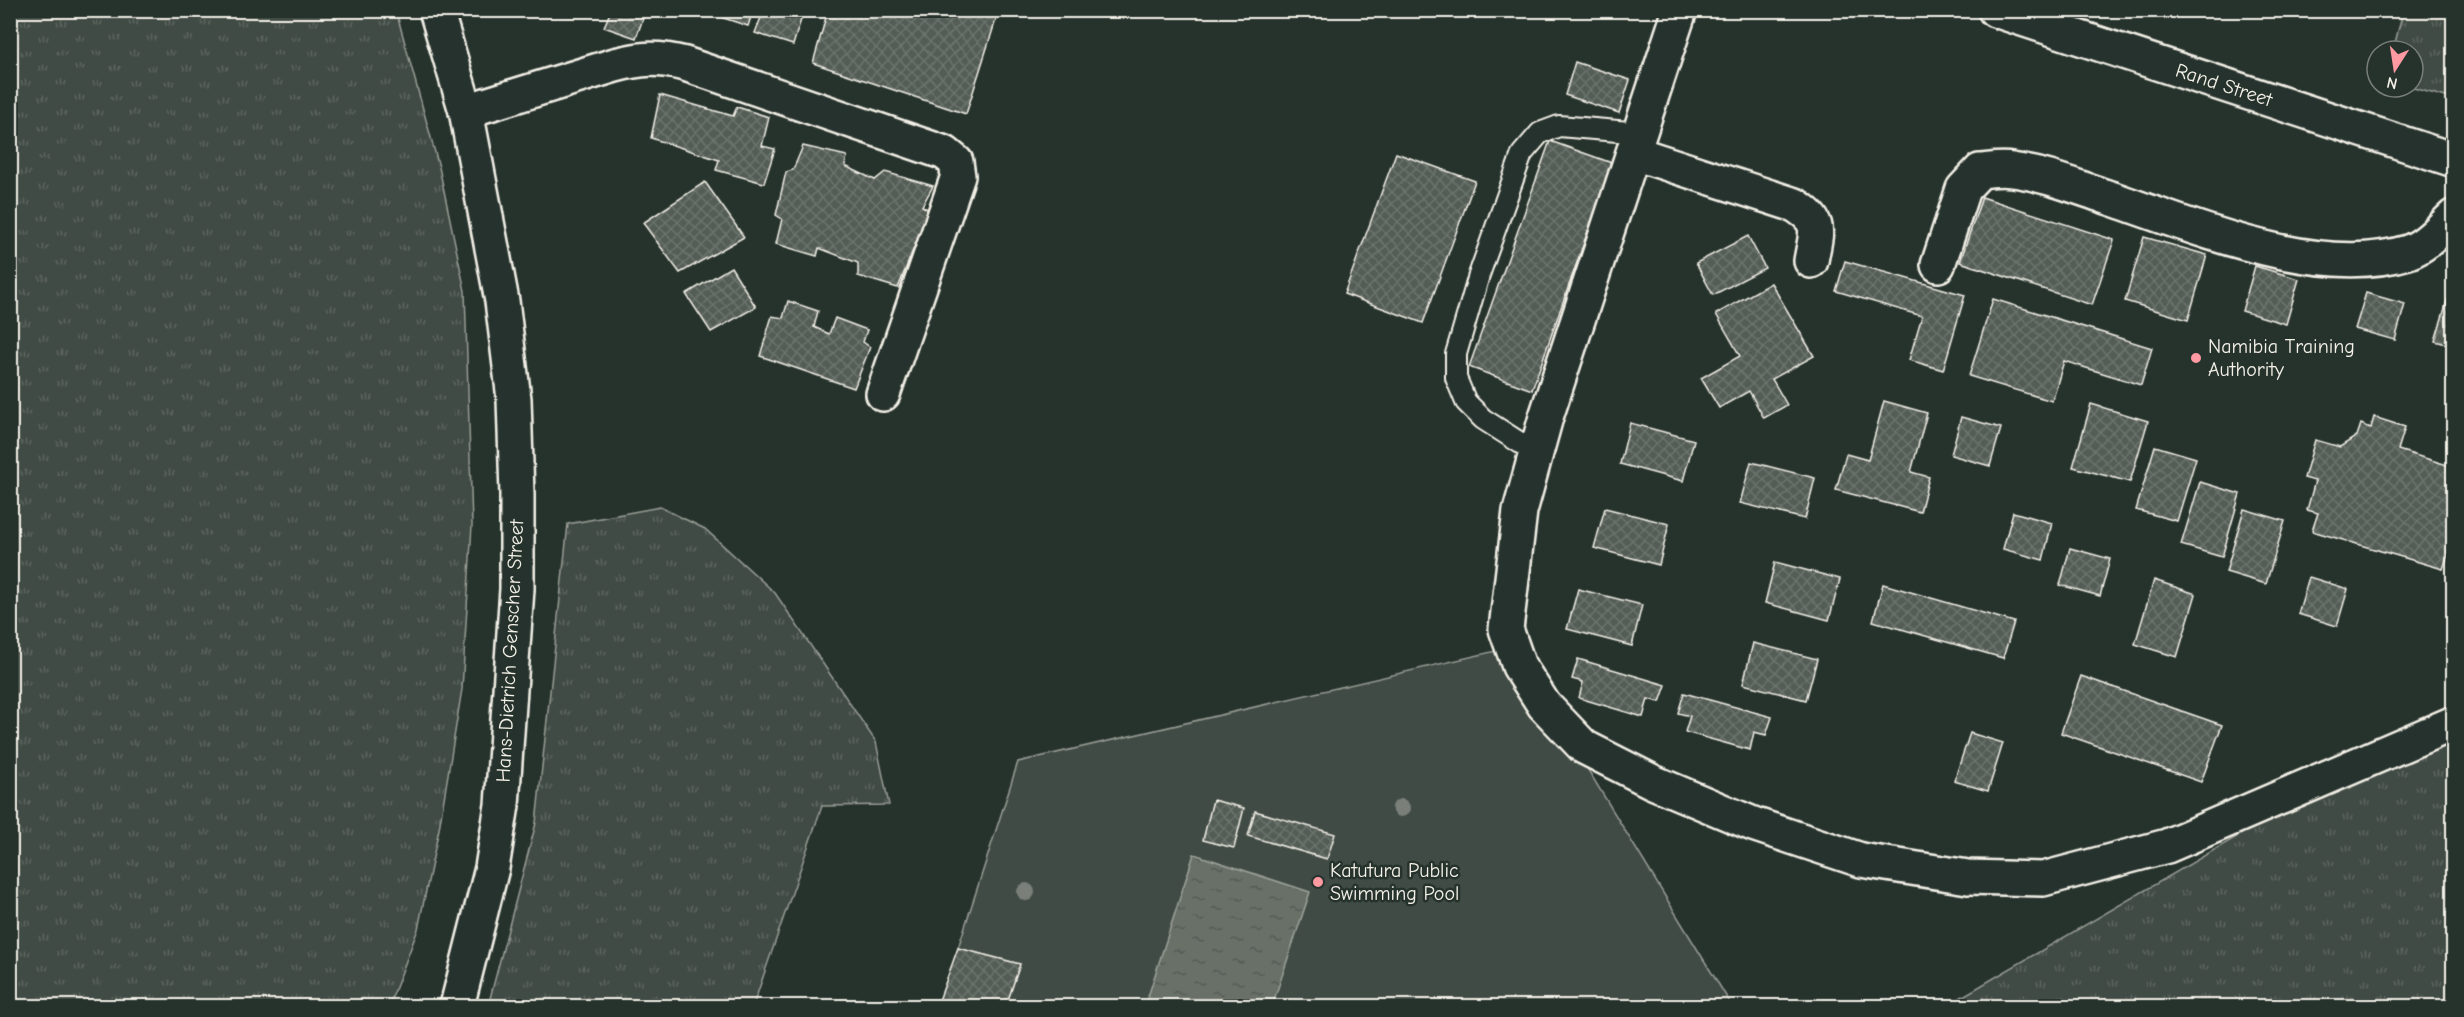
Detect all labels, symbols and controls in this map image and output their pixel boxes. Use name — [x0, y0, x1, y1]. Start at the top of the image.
north arrow — [2365, 39, 2425, 99]
street label: Rand Street — [2173, 59, 2277, 112]
text: N — [2385, 73, 2399, 93]
place label: Namibia Training Authority — [2208, 335, 2355, 381]
marker: Namibia Training Authority — [2189, 351, 2203, 365]
street label: Hans-Dietrich Genscher Street — [492, 518, 528, 783]
place label: Katutura Public Swimming Pool — [1330, 859, 1459, 905]
marker: Katutura Public Swimming Pool — [1311, 875, 1325, 889]

